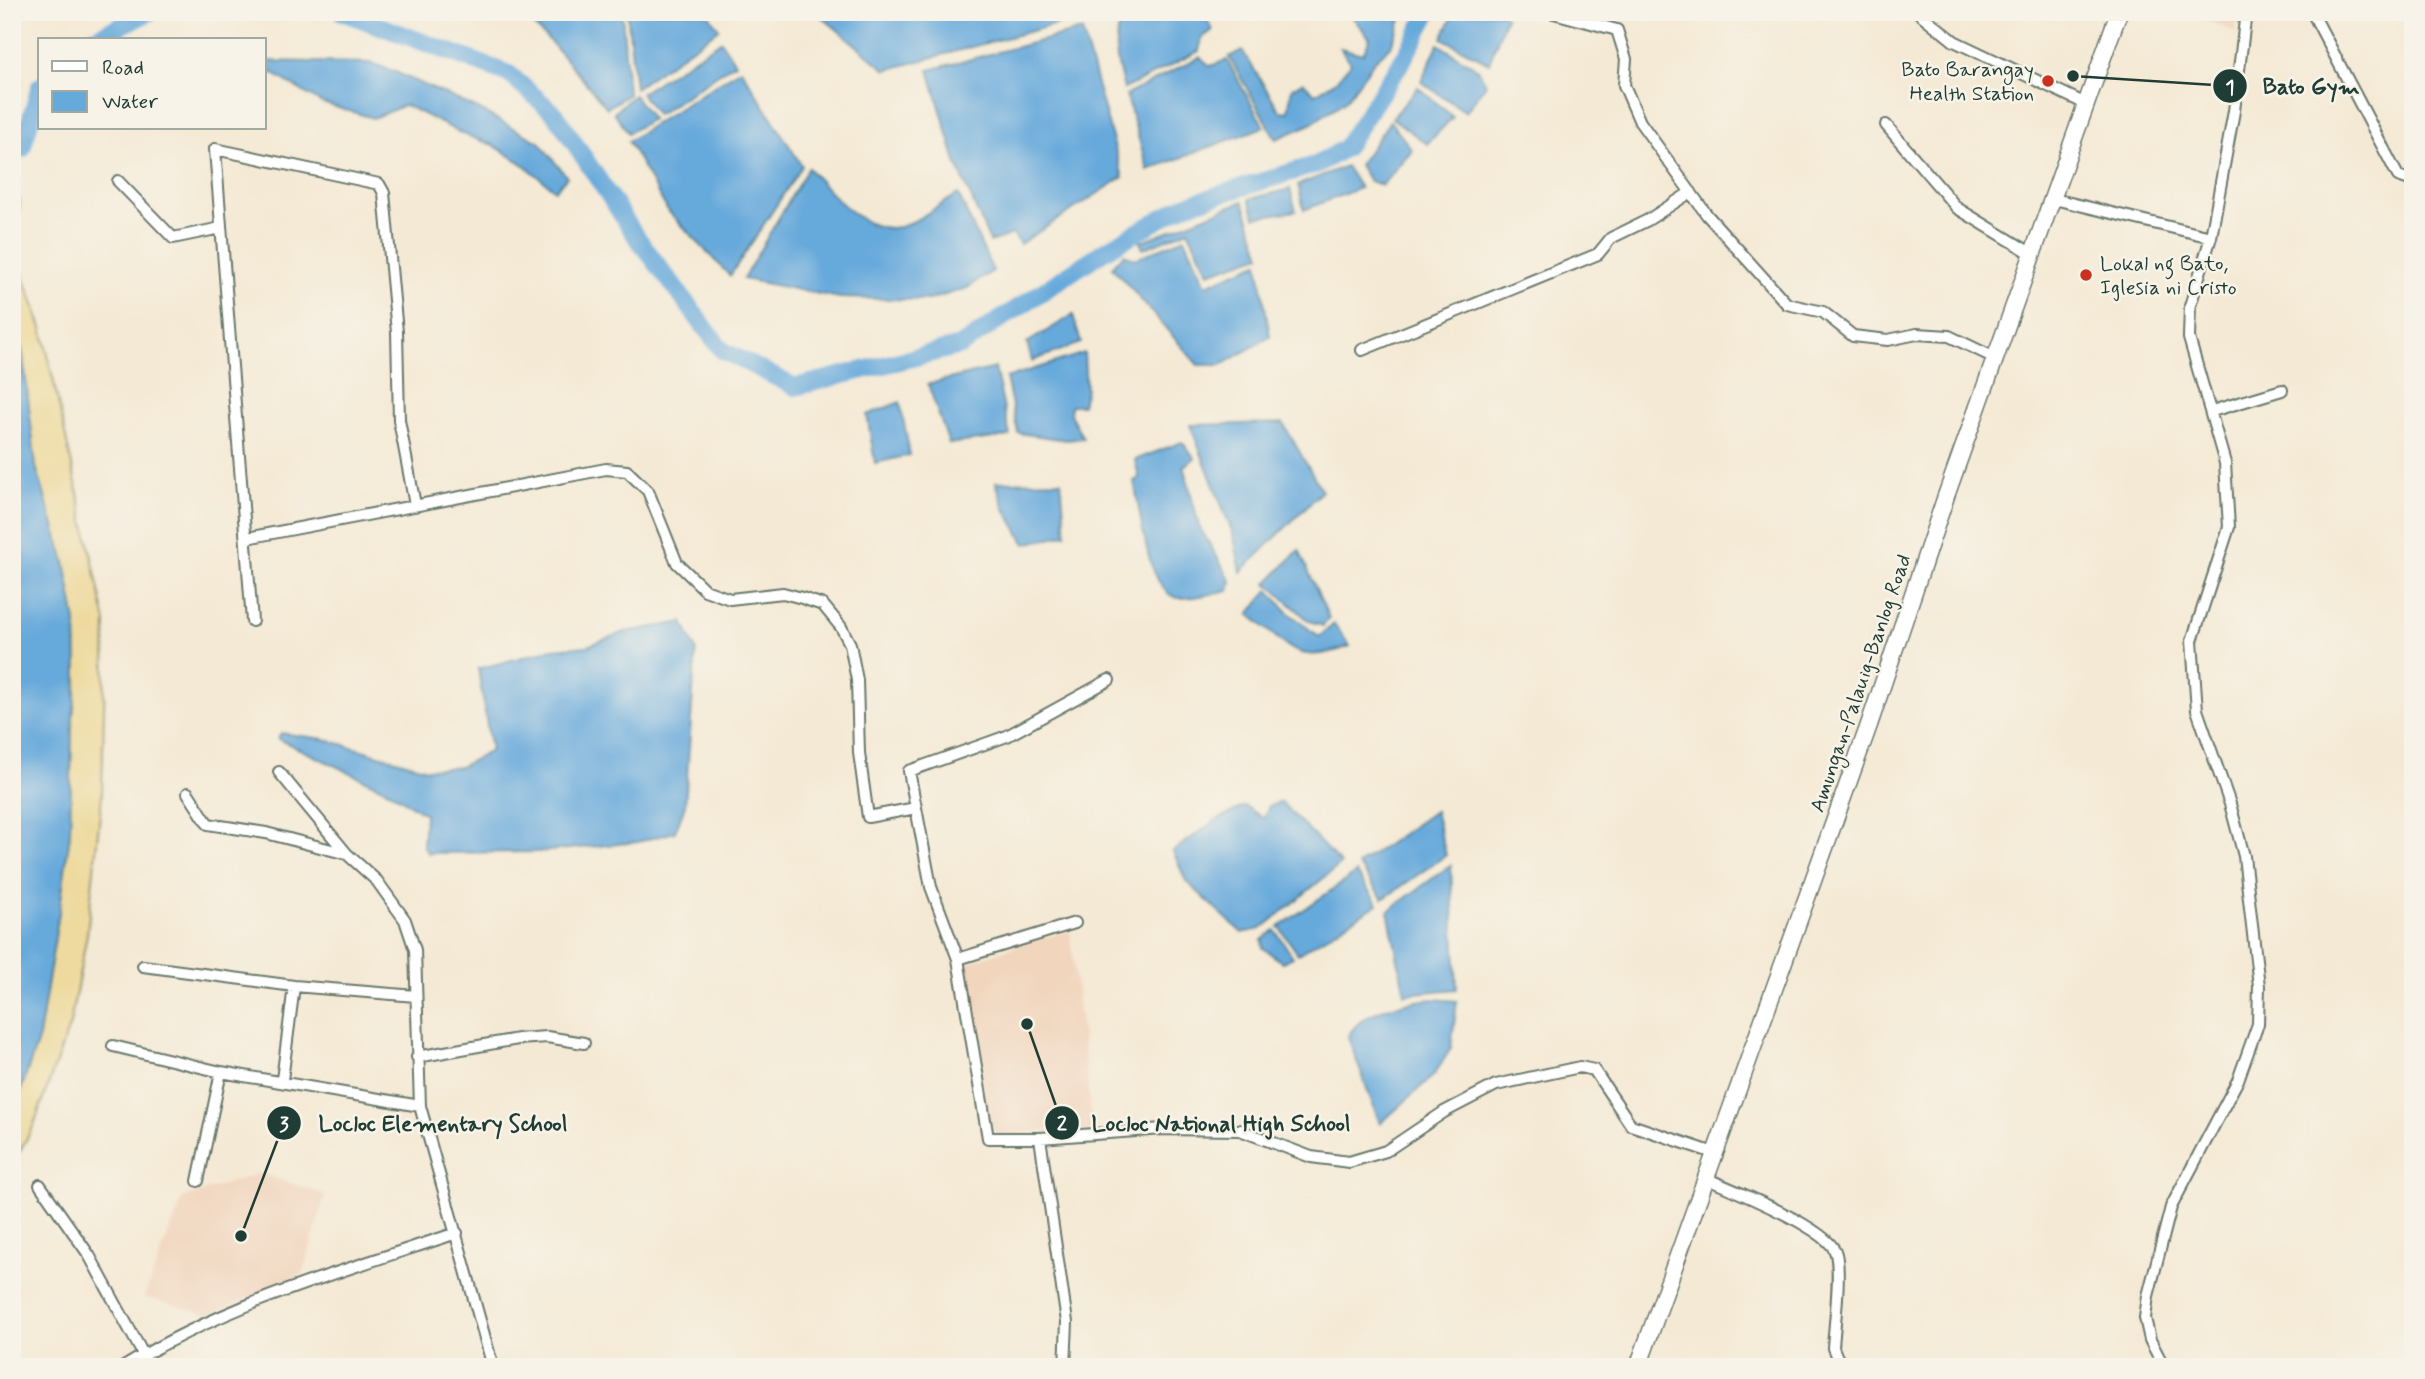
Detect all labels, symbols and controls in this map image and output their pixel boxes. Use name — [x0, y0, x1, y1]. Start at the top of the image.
legend — [38, 38, 266, 130]
text: Road — [102, 54, 144, 82]
place label: Bato Barangay Health Station — [1901, 56, 2034, 108]
callout: Bato Gym — [2212, 64, 2376, 108]
marker: Bato Barangay Health Station — [2040, 73, 2056, 89]
text: Bato Gym — [2262, 73, 2360, 103]
text: 1 — [2225, 74, 2235, 102]
text: Water — [102, 88, 158, 116]
place label: Lokal ng Bato, Iglesia ni Cristo — [2100, 250, 2237, 302]
marker: Lokal ng Bato, Iglesia ni Cristo — [2078, 267, 2094, 283]
street label: Amungan-Palauig-Banlog Road — [1804, 551, 1919, 816]
callout: Locloc Elementary School — [267, 1101, 584, 1145]
callout: Locloc National High School — [1044, 1101, 1364, 1145]
text: Locloc Elementary School — [319, 1110, 567, 1140]
text: 2 — [1057, 1110, 1068, 1138]
text: Locloc National High School — [1091, 1110, 1351, 1140]
text: 3 — [279, 1111, 289, 1139]

